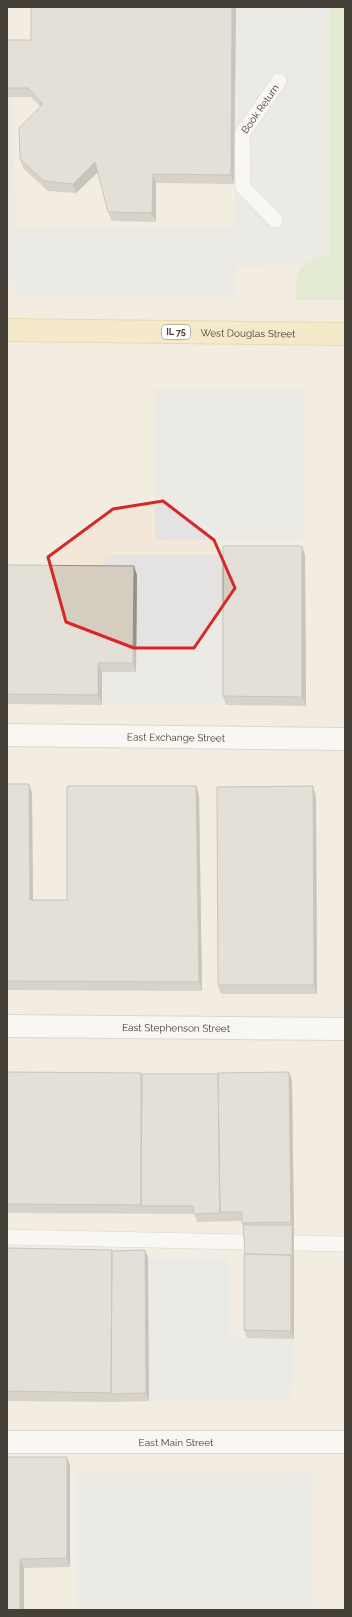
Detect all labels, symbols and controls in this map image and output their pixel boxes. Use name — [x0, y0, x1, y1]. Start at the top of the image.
street label: Book Return — [239, 82, 281, 136]
road number: IL 75 — [162, 325, 190, 339]
street label: West Douglas Street — [200, 327, 296, 339]
street label: East Exchange Street — [127, 731, 226, 744]
street label: East Stephenson Street — [122, 1022, 231, 1034]
street label: East Main Street — [139, 1437, 214, 1448]

